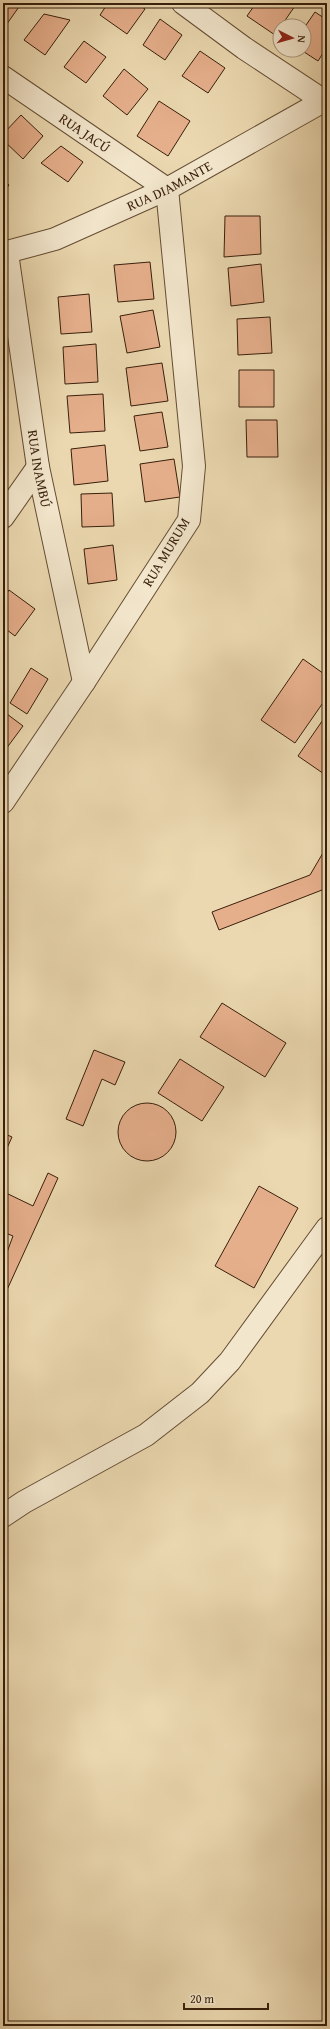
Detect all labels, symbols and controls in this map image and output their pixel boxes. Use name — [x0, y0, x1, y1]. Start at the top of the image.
north arrow — [272, 18, 312, 58]
text: N — [294, 35, 310, 44]
street label: RUA JACÚ — [55, 108, 114, 157]
street label: RUA DIAMANTE — [123, 156, 216, 216]
street label: RUA INAMBÚ — [23, 428, 56, 509]
street label: RUA MURUM — [137, 514, 195, 590]
scale bar — [184, 1985, 268, 2011]
text: 20 m — [190, 1990, 214, 2007]

